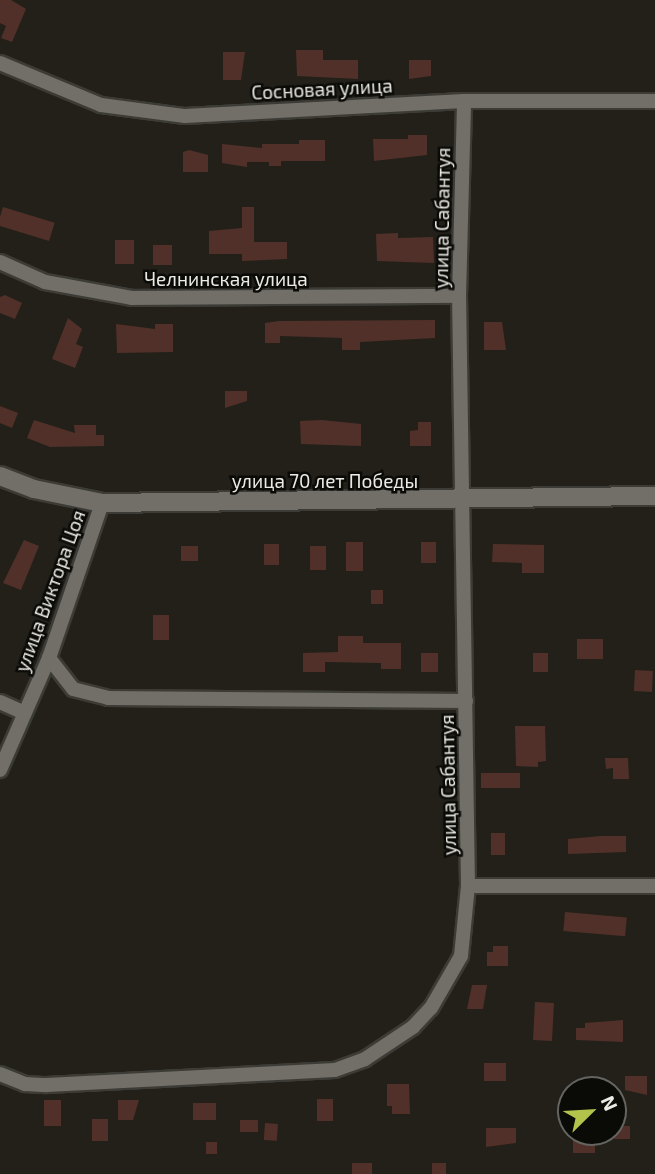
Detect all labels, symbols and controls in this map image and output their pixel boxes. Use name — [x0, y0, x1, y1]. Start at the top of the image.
street label: Сосновая улица — [251, 74, 393, 104]
street label: улица Сабантуя — [429, 147, 455, 289]
street label: Челнинская улица — [144, 268, 308, 290]
street label: улица 70 лет Победы — [232, 470, 418, 492]
street label: улица Виктора Цоя — [10, 507, 90, 675]
street label: улица Сабантуя — [435, 714, 461, 856]
north arrow — [557, 1076, 627, 1146]
text: N — [597, 1092, 623, 1114]

